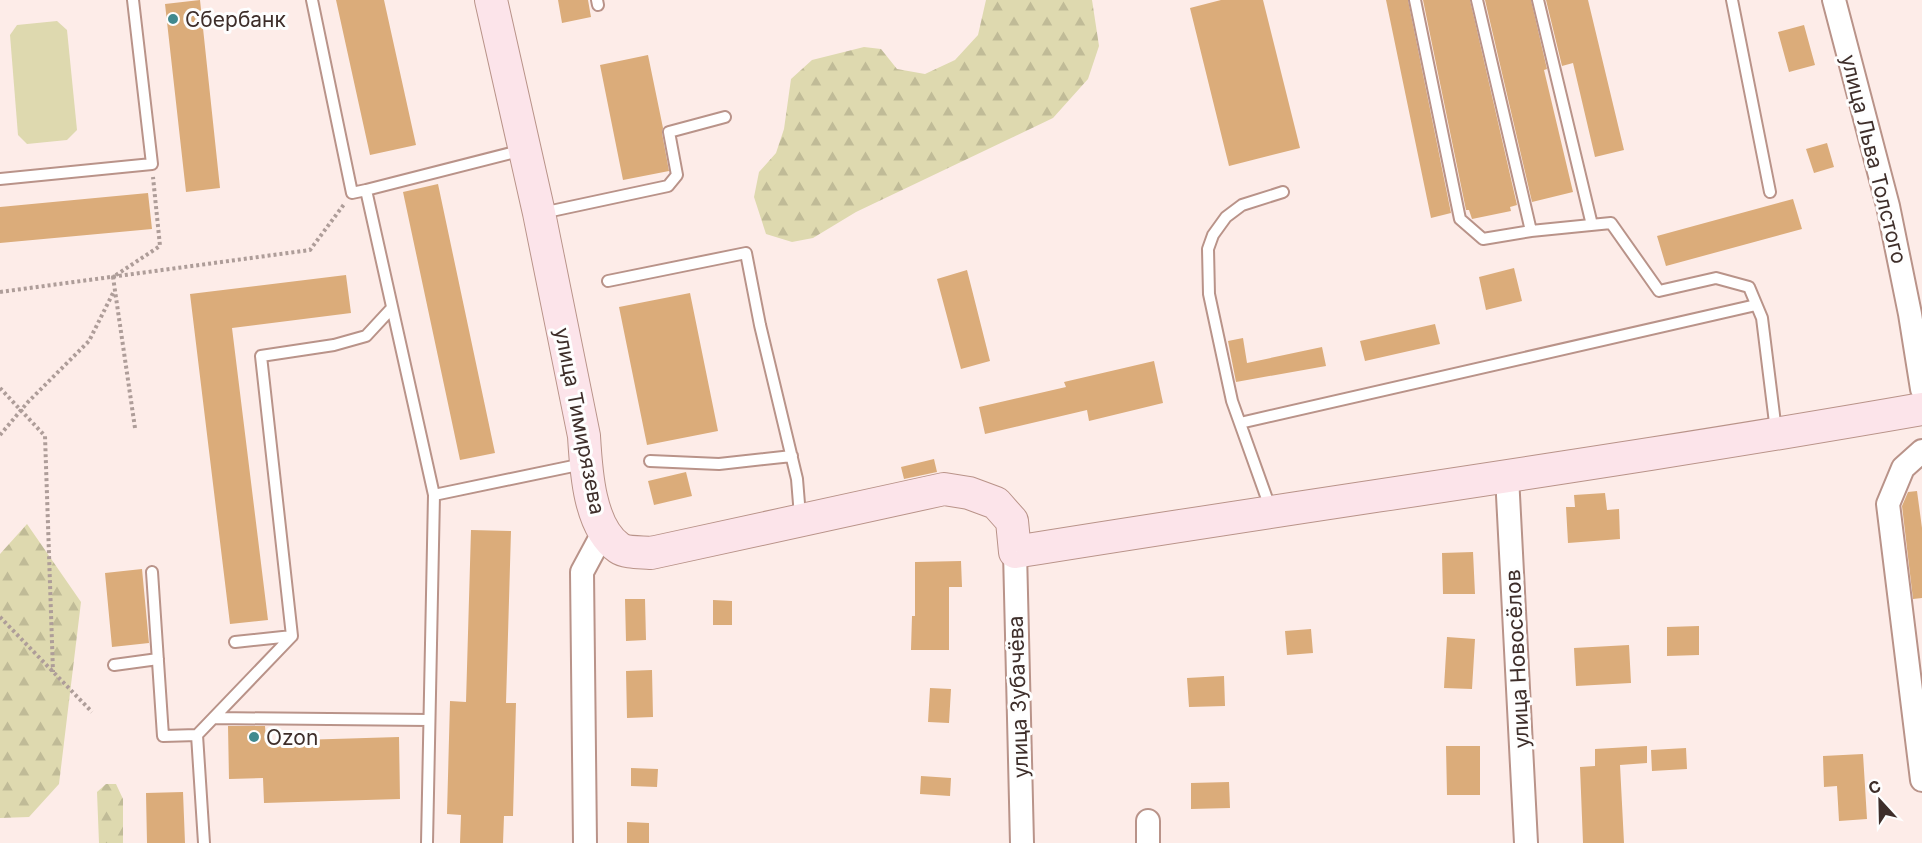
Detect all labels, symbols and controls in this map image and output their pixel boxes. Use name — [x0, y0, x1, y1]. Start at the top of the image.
place label: Сбербанк — [185, 7, 287, 32]
marker: Сбербанк — [166, 12, 180, 26]
street label: улица Льва Толстого — [1836, 52, 1912, 266]
street label: улица Тимирязева — [550, 325, 610, 517]
street label: улица Новосёлов — [1500, 569, 1534, 749]
street label: улица Зубачёва — [1003, 615, 1033, 779]
place label: Ozon — [266, 725, 318, 750]
marker: Ozon — [247, 730, 261, 744]
north arrow — [1850, 771, 1910, 831]
text: С — [1865, 776, 1884, 799]

